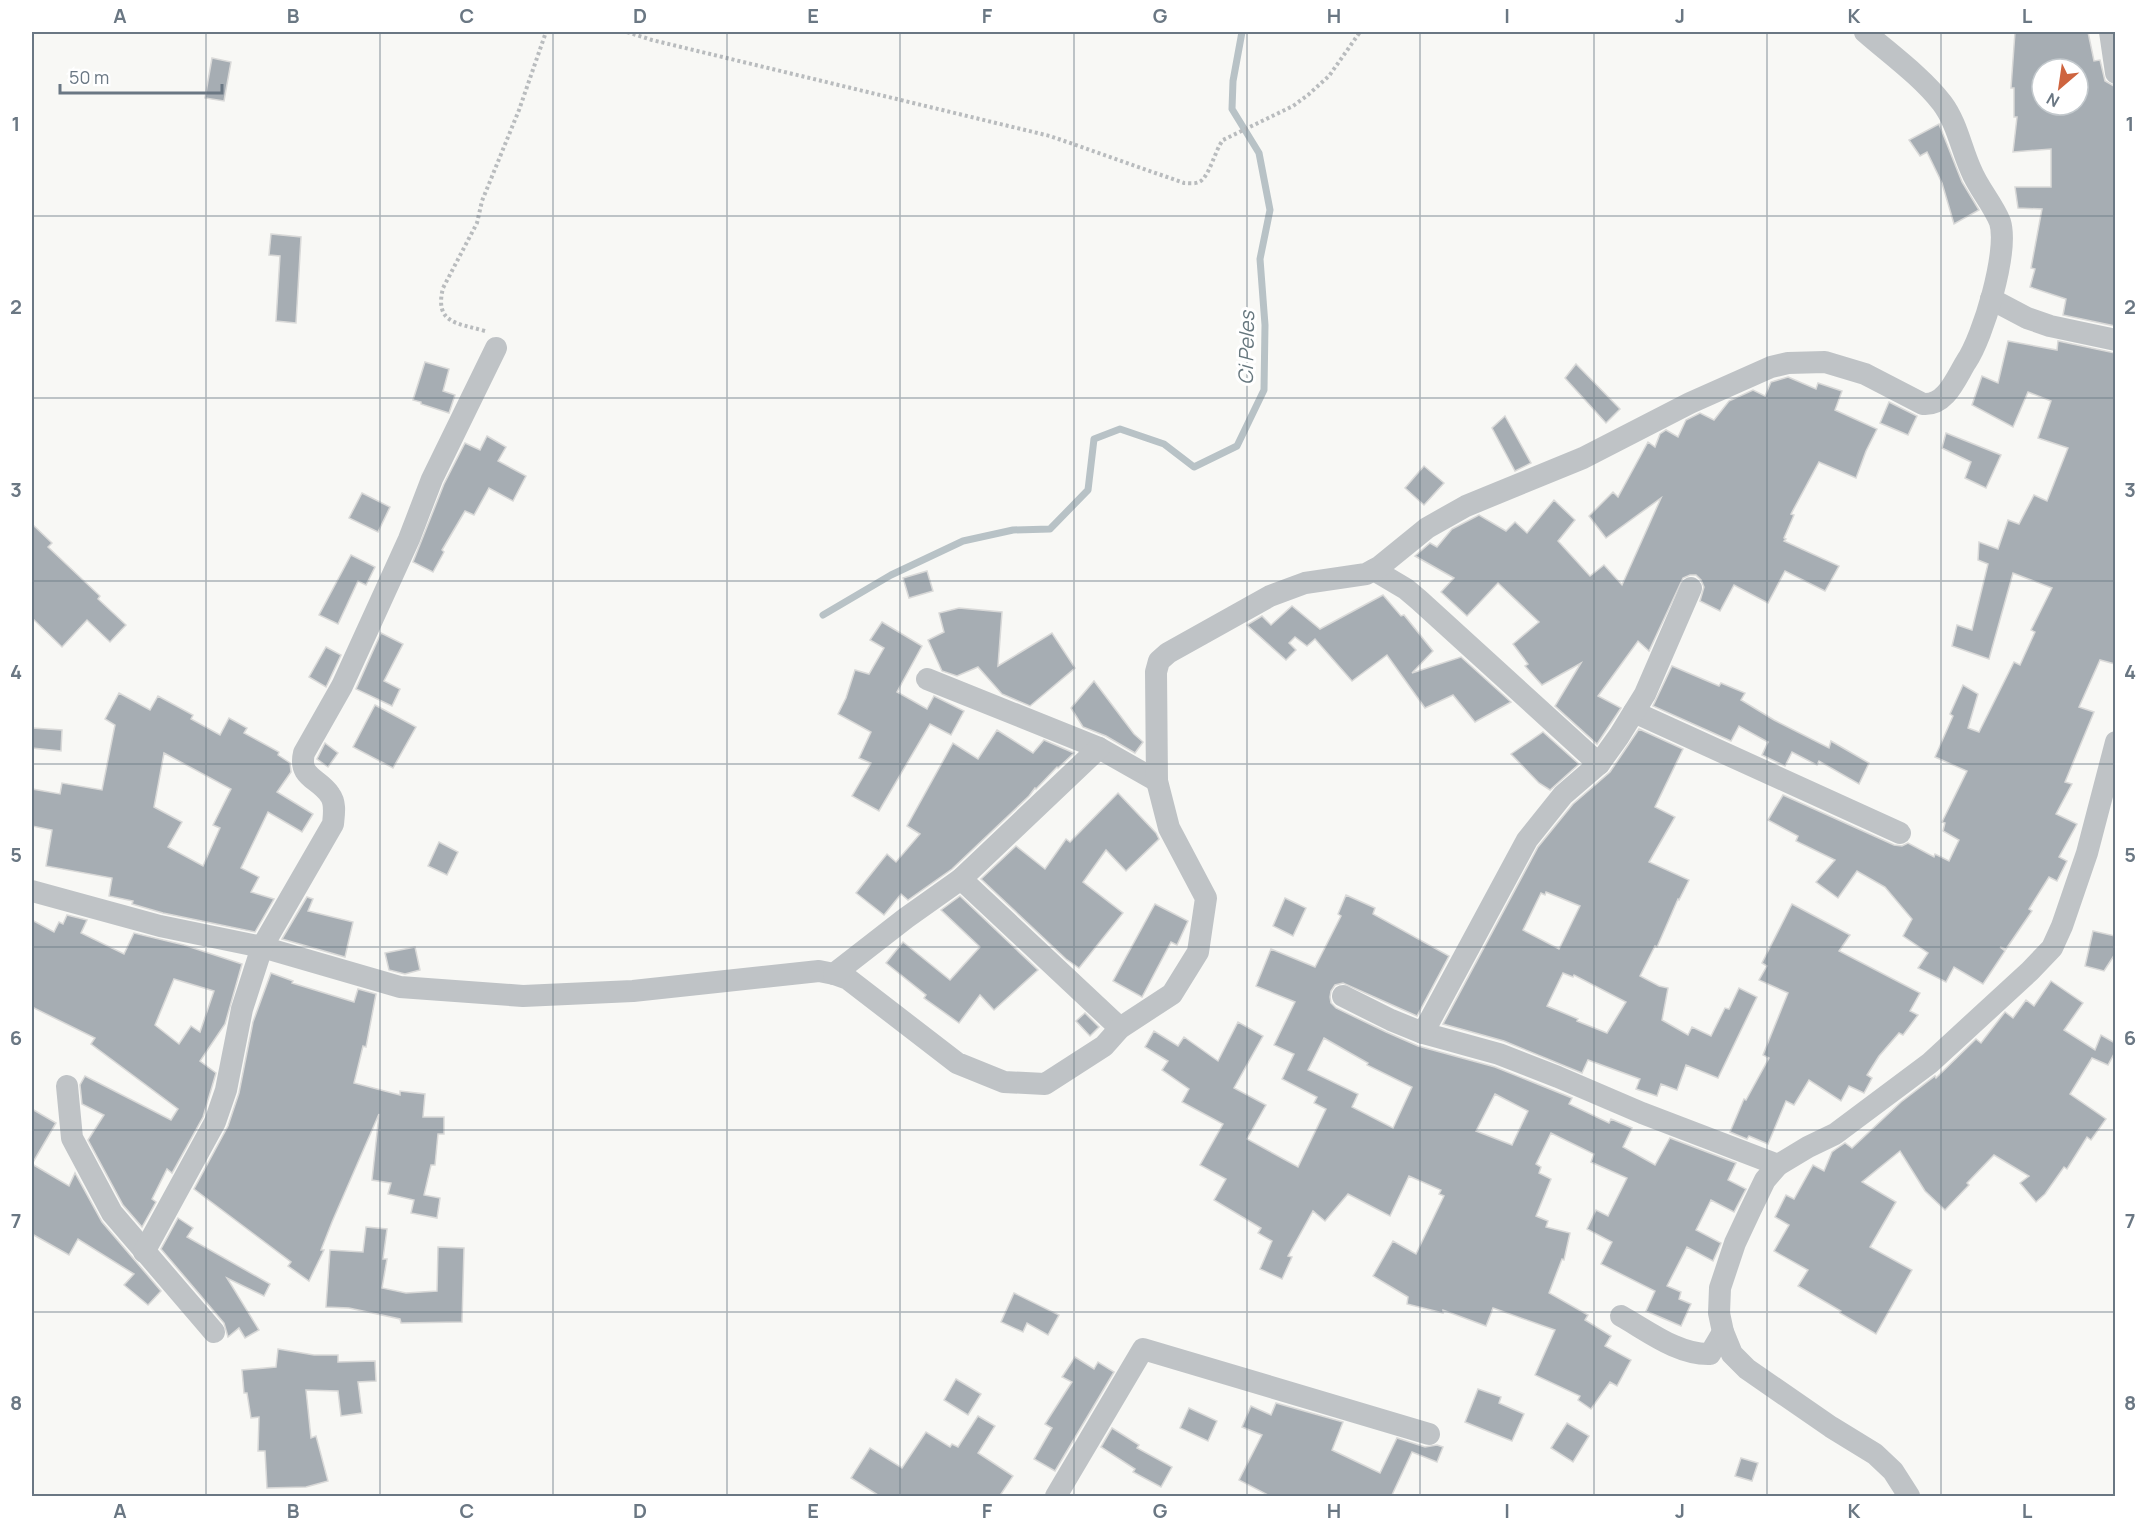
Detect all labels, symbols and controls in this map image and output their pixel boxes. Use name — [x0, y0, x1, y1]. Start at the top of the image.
text: A — [113, 2, 127, 29]
text: B — [287, 2, 300, 29]
text: C — [460, 2, 474, 29]
text: D — [633, 2, 647, 29]
text: E — [807, 2, 819, 29]
text: F — [982, 2, 993, 29]
text: G — [1153, 2, 1168, 29]
text: H — [1327, 2, 1341, 29]
text: I — [1504, 2, 1510, 29]
text: J — [1675, 2, 1685, 29]
text: K — [1848, 2, 1861, 29]
text: L — [2022, 2, 2033, 29]
scale bar — [60, 57, 222, 95]
north arrow — [2030, 57, 2090, 117]
text: 50 m — [69, 65, 109, 89]
text: N — [2042, 88, 2063, 113]
text: 1 — [12, 110, 20, 137]
text: 1 — [2126, 110, 2134, 137]
text: 2 — [10, 293, 22, 320]
text: 2 — [2124, 293, 2136, 320]
water label: Ci Peles — [1232, 310, 1260, 385]
text: 3 — [10, 476, 22, 503]
text: 3 — [2124, 476, 2136, 503]
text: 4 — [10, 658, 22, 685]
text: 4 — [2124, 658, 2136, 685]
text: 5 — [10, 841, 22, 868]
text: 5 — [2124, 841, 2136, 868]
text: 6 — [10, 1024, 22, 1051]
text: 6 — [2124, 1024, 2136, 1051]
text: 7 — [11, 1207, 21, 1234]
text: 7 — [2125, 1207, 2135, 1234]
text: 8 — [10, 1389, 22, 1416]
text: 8 — [2124, 1389, 2136, 1416]
text: A — [113, 1497, 127, 1524]
text: B — [287, 1497, 300, 1524]
text: C — [460, 1497, 474, 1524]
text: D — [633, 1497, 647, 1524]
text: E — [807, 1497, 819, 1524]
text: F — [982, 1497, 993, 1524]
text: G — [1153, 1497, 1168, 1524]
text: H — [1327, 1497, 1341, 1524]
text: I — [1504, 1497, 1510, 1524]
text: J — [1675, 1497, 1685, 1524]
text: K — [1848, 1497, 1861, 1524]
text: L — [2022, 1497, 2033, 1524]

